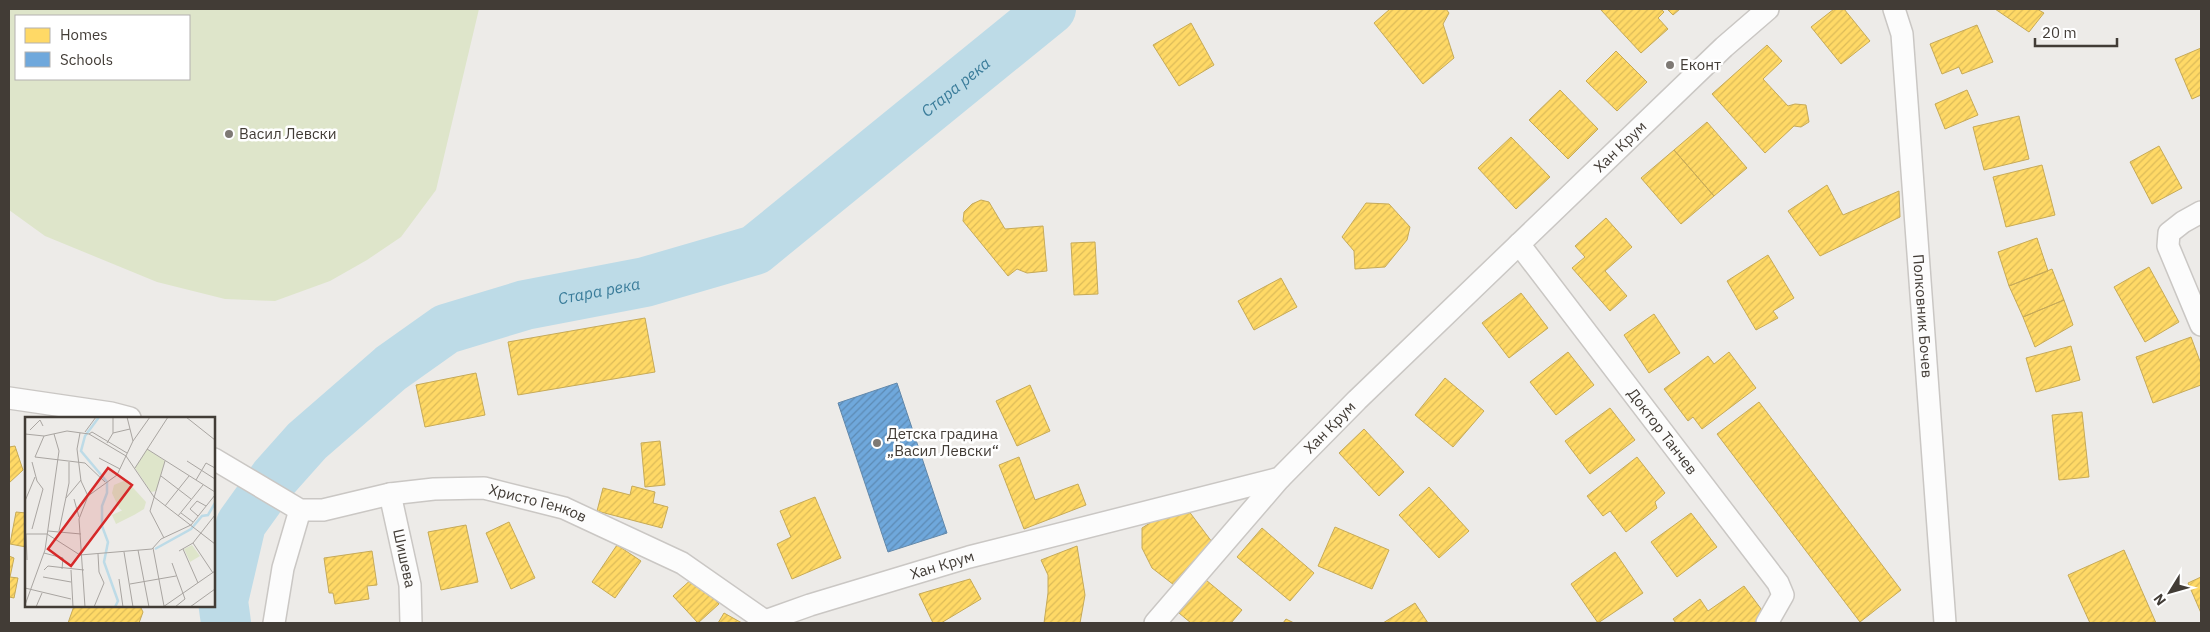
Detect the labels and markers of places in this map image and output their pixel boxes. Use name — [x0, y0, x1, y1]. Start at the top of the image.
place label: Еконт — [1680, 55, 1721, 74]
marker: Еконт — [1664, 59, 1676, 71]
place label: Васил Левски — [239, 124, 337, 143]
marker: Васил Левски — [223, 128, 235, 140]
place label: Детска градина „Васил Левски“ — [887, 424, 999, 460]
marker: Детска градина „Васил Левски“ — [871, 437, 883, 449]

